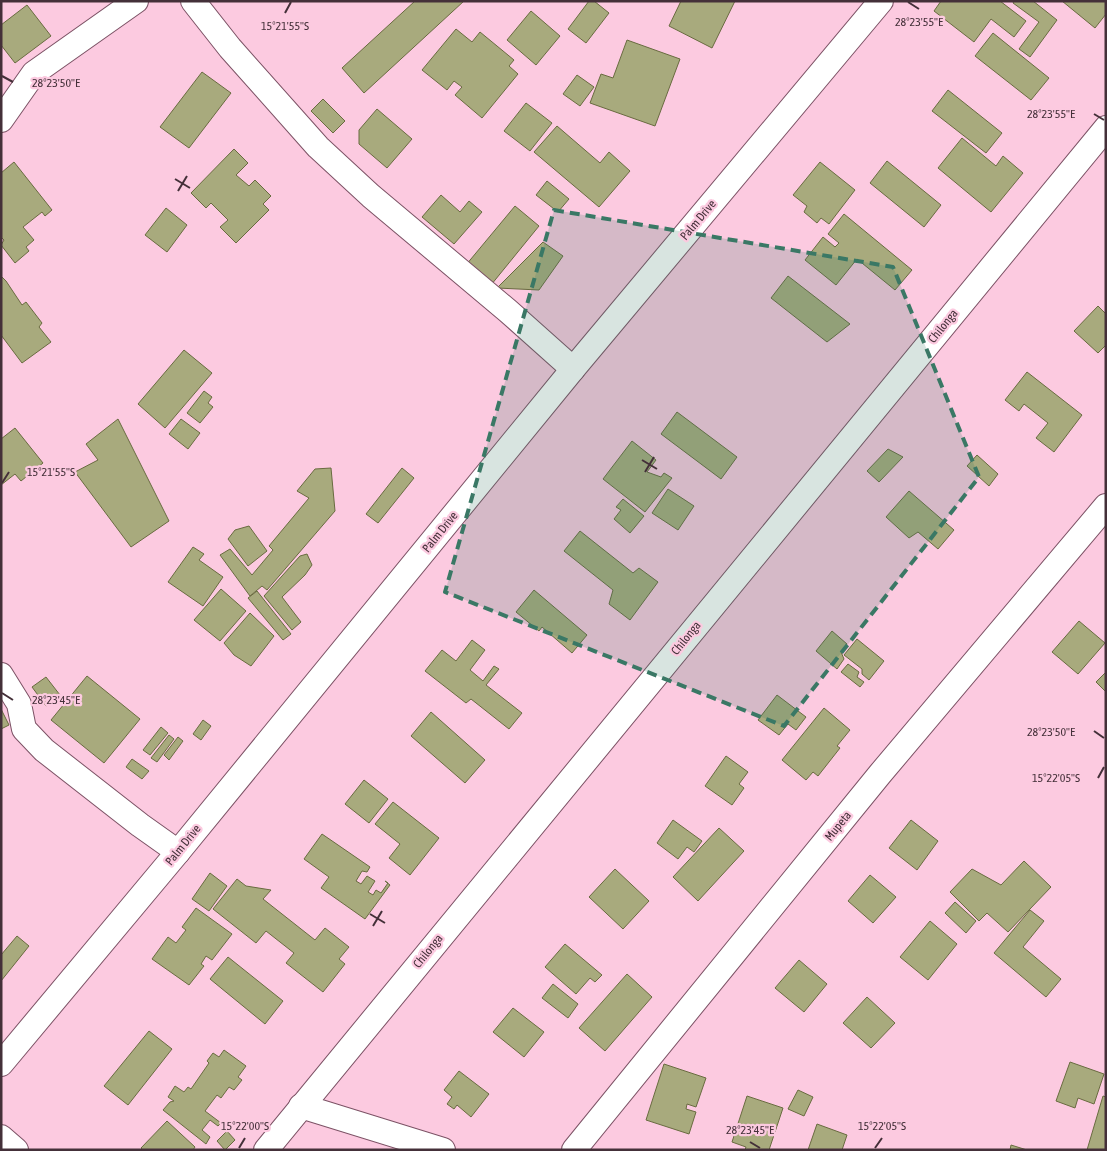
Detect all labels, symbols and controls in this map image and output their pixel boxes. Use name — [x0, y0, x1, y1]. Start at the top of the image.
text: 28°23'55"E — [895, 15, 943, 29]
text: 15°21'55"S — [261, 19, 309, 33]
text: 28°23'50"E — [32, 76, 80, 90]
text: 28°23'55"E — [1027, 107, 1075, 121]
street label: Palm Drive — [677, 197, 719, 243]
street label: Chilonga — [925, 306, 961, 346]
text: 15°21'55"S — [27, 465, 75, 479]
street label: Palm Drive — [419, 509, 461, 555]
street label: Chilonga — [668, 618, 704, 658]
text: 28°23'45"E — [32, 693, 80, 707]
text: 28°23'50"E — [1027, 725, 1075, 739]
text: 15°22'05"S — [1032, 771, 1080, 785]
street label: Mupeta — [822, 808, 854, 844]
street label: Palm Drive — [162, 822, 204, 868]
street label: Chilonga — [410, 931, 446, 971]
text: 15°22'00"S — [221, 1119, 269, 1133]
text: 15°22'05"S — [858, 1119, 906, 1133]
text: 28°23'45"E — [726, 1123, 774, 1137]

